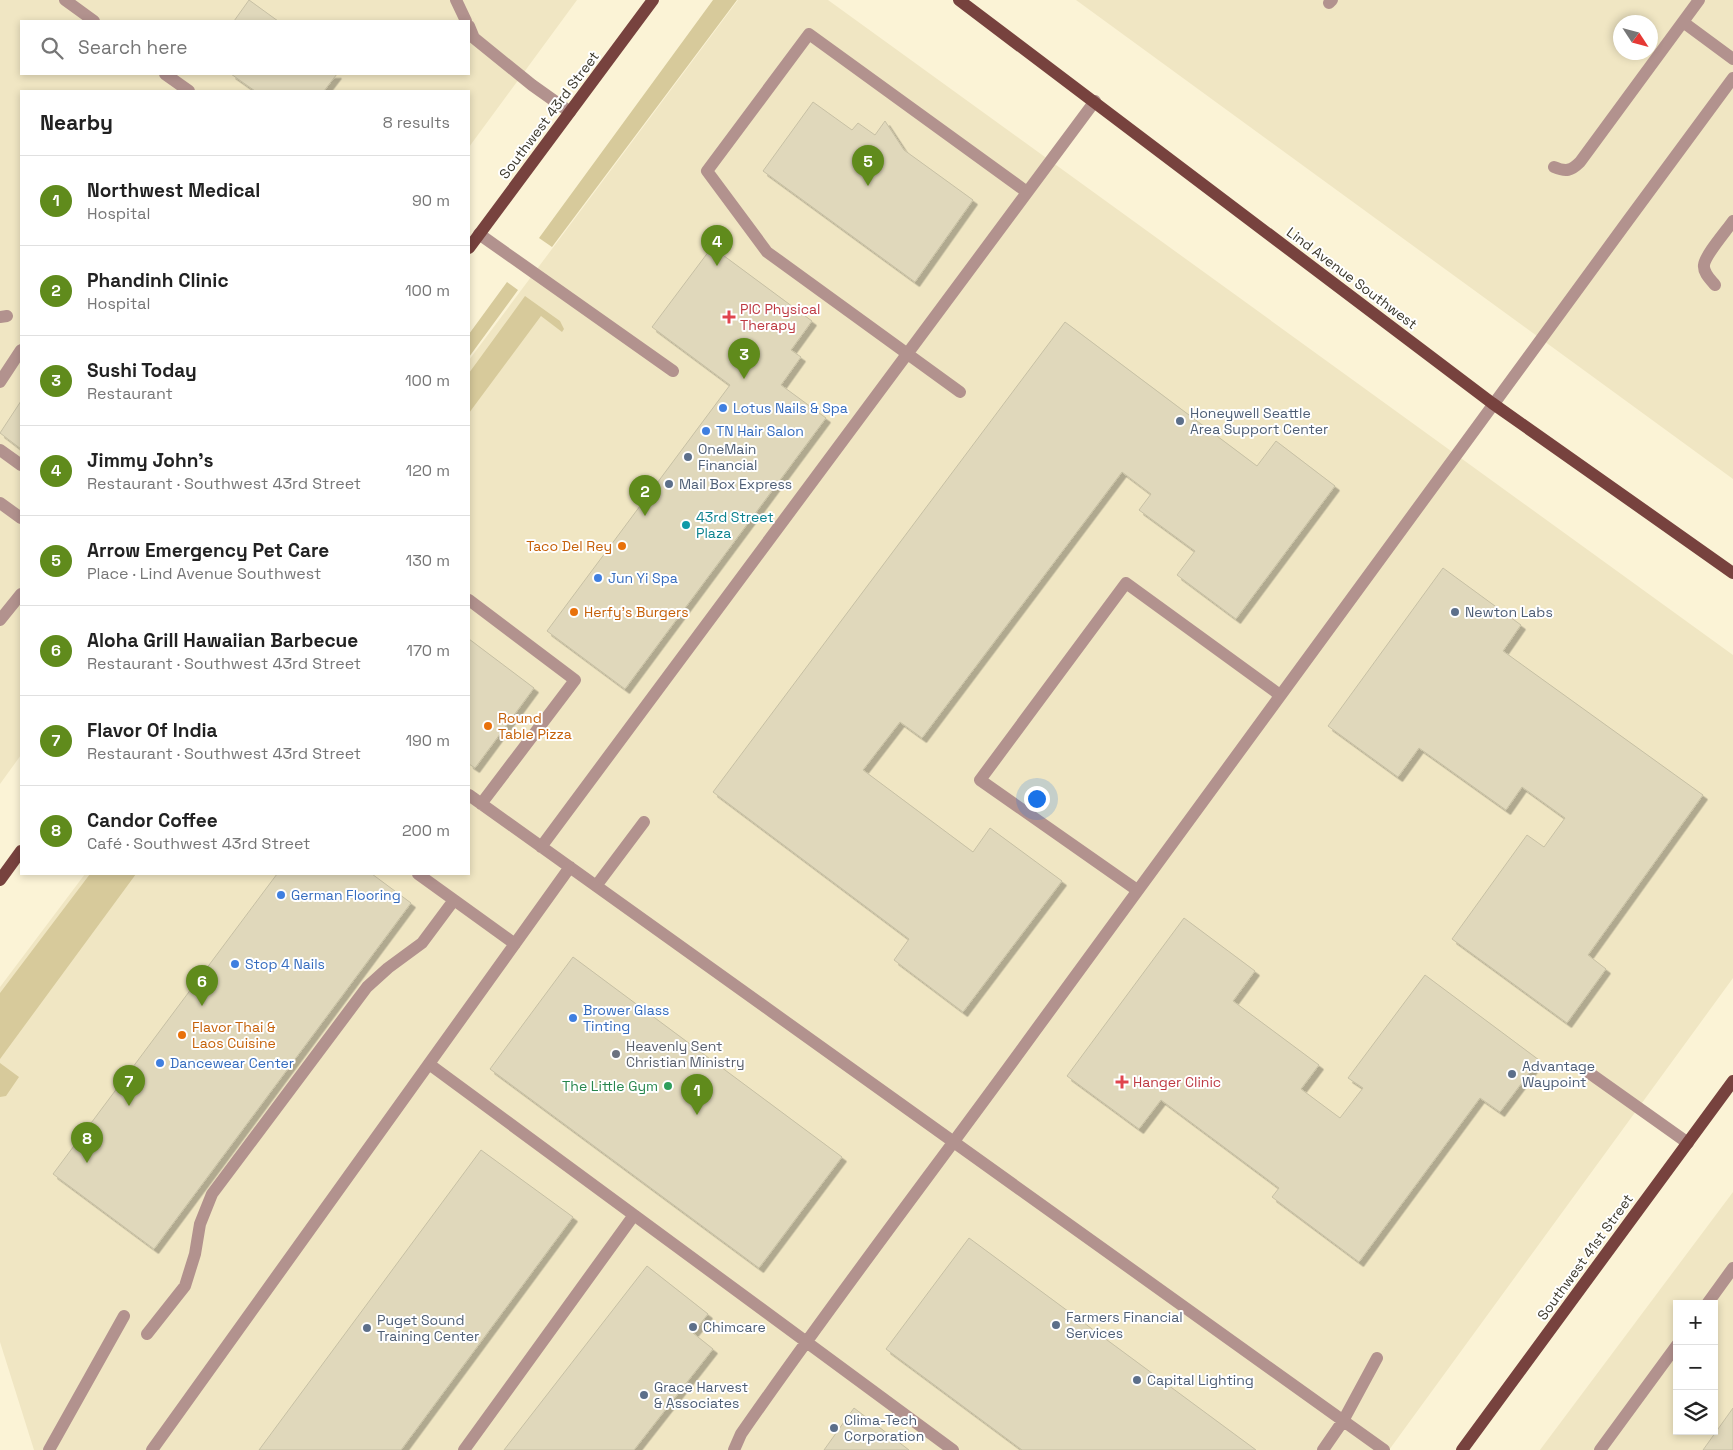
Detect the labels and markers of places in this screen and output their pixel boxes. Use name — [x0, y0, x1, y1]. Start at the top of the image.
pin: 5 — [852, 145, 884, 186]
pin: 4 — [701, 225, 733, 266]
place label: PIC Physical Therapy — [740, 300, 821, 334]
marker: PIC Physical Therapy — [722, 310, 736, 324]
pin: 3 — [728, 338, 760, 379]
place label: Lotus Nails & Spa — [733, 399, 848, 417]
marker: Lotus Nails & Spa — [717, 402, 729, 414]
place label: Honeywell Seattle Area Support Center — [1190, 404, 1328, 438]
marker: Honeywell Seattle Area Support Center — [1174, 415, 1186, 427]
place label: TN Hair Salon — [716, 422, 804, 440]
marker: TN Hair Salon — [700, 425, 712, 437]
place label: OneMain Financial — [698, 440, 758, 474]
marker: OneMain Financial — [682, 451, 694, 463]
pin: 2 — [629, 475, 661, 516]
place label: Mail Box Express — [679, 475, 792, 493]
marker: Mail Box Express — [663, 478, 675, 490]
place label: 43rd Street Plaza — [696, 508, 774, 542]
marker: 43rd Street Plaza — [680, 519, 692, 531]
place label: Taco Del Rey — [526, 537, 612, 555]
marker: Taco Del Rey — [616, 540, 628, 552]
place label: Jun Yi Spa — [608, 569, 678, 587]
marker: Jun Yi Spa — [592, 572, 604, 584]
place label: Herfy's Burgers — [584, 603, 689, 621]
place label: Newton Labs — [1465, 603, 1553, 621]
marker: Herfy's Burgers — [568, 606, 580, 618]
marker: Newton Labs — [1449, 606, 1461, 618]
place label: Round Table Pizza — [498, 709, 572, 743]
marker: Round Table Pizza — [482, 720, 494, 732]
place label: German Flooring — [291, 886, 401, 904]
marker: German Flooring — [275, 889, 287, 901]
place label: Stop 4 Nails — [245, 955, 325, 973]
marker: Stop 4 Nails — [229, 958, 241, 970]
pin: 6 — [186, 965, 218, 1006]
place label: Brower Glass Tinting — [583, 1001, 669, 1035]
marker: Brower Glass Tinting — [567, 1012, 579, 1024]
place label: Flavor Thai & Laos Cuisine — [192, 1018, 276, 1052]
marker: Flavor Thai & Laos Cuisine — [176, 1029, 188, 1041]
place label: Heavenly Sent Christian Ministry — [626, 1037, 745, 1071]
marker: Heavenly Sent Christian Ministry — [610, 1048, 622, 1060]
place label: Dancewear Center — [170, 1054, 294, 1072]
marker: Dancewear Center — [154, 1057, 166, 1069]
place label: Advantage Waypoint — [1522, 1057, 1595, 1091]
pin: 7 — [113, 1065, 145, 1106]
marker: Advantage Waypoint — [1506, 1068, 1518, 1080]
place label: Hanger Clinic — [1133, 1073, 1221, 1091]
pin: 1 — [681, 1074, 713, 1115]
marker: Hanger Clinic — [1115, 1075, 1129, 1089]
place label: The Little Gym — [562, 1077, 658, 1095]
marker: The Little Gym — [662, 1080, 674, 1092]
pin: 8 — [71, 1122, 103, 1163]
place label: Farmers Financial Services — [1066, 1308, 1183, 1342]
place label: Puget Sound Training Center — [377, 1311, 479, 1345]
place label: Chimcare — [703, 1318, 766, 1336]
marker: Farmers Financial Services — [1050, 1319, 1062, 1331]
marker: Chimcare — [687, 1321, 699, 1333]
marker: Puget Sound Training Center — [361, 1322, 373, 1334]
place label: Capital Lighting — [1147, 1371, 1254, 1389]
marker: Capital Lighting — [1131, 1374, 1143, 1386]
place label: Grace Harvest & Associates — [654, 1378, 748, 1412]
marker: Grace Harvest & Associates — [638, 1389, 650, 1401]
place label: Clima-Tech Corporation — [844, 1411, 924, 1445]
marker: Clima-Tech Corporation — [828, 1422, 840, 1434]

